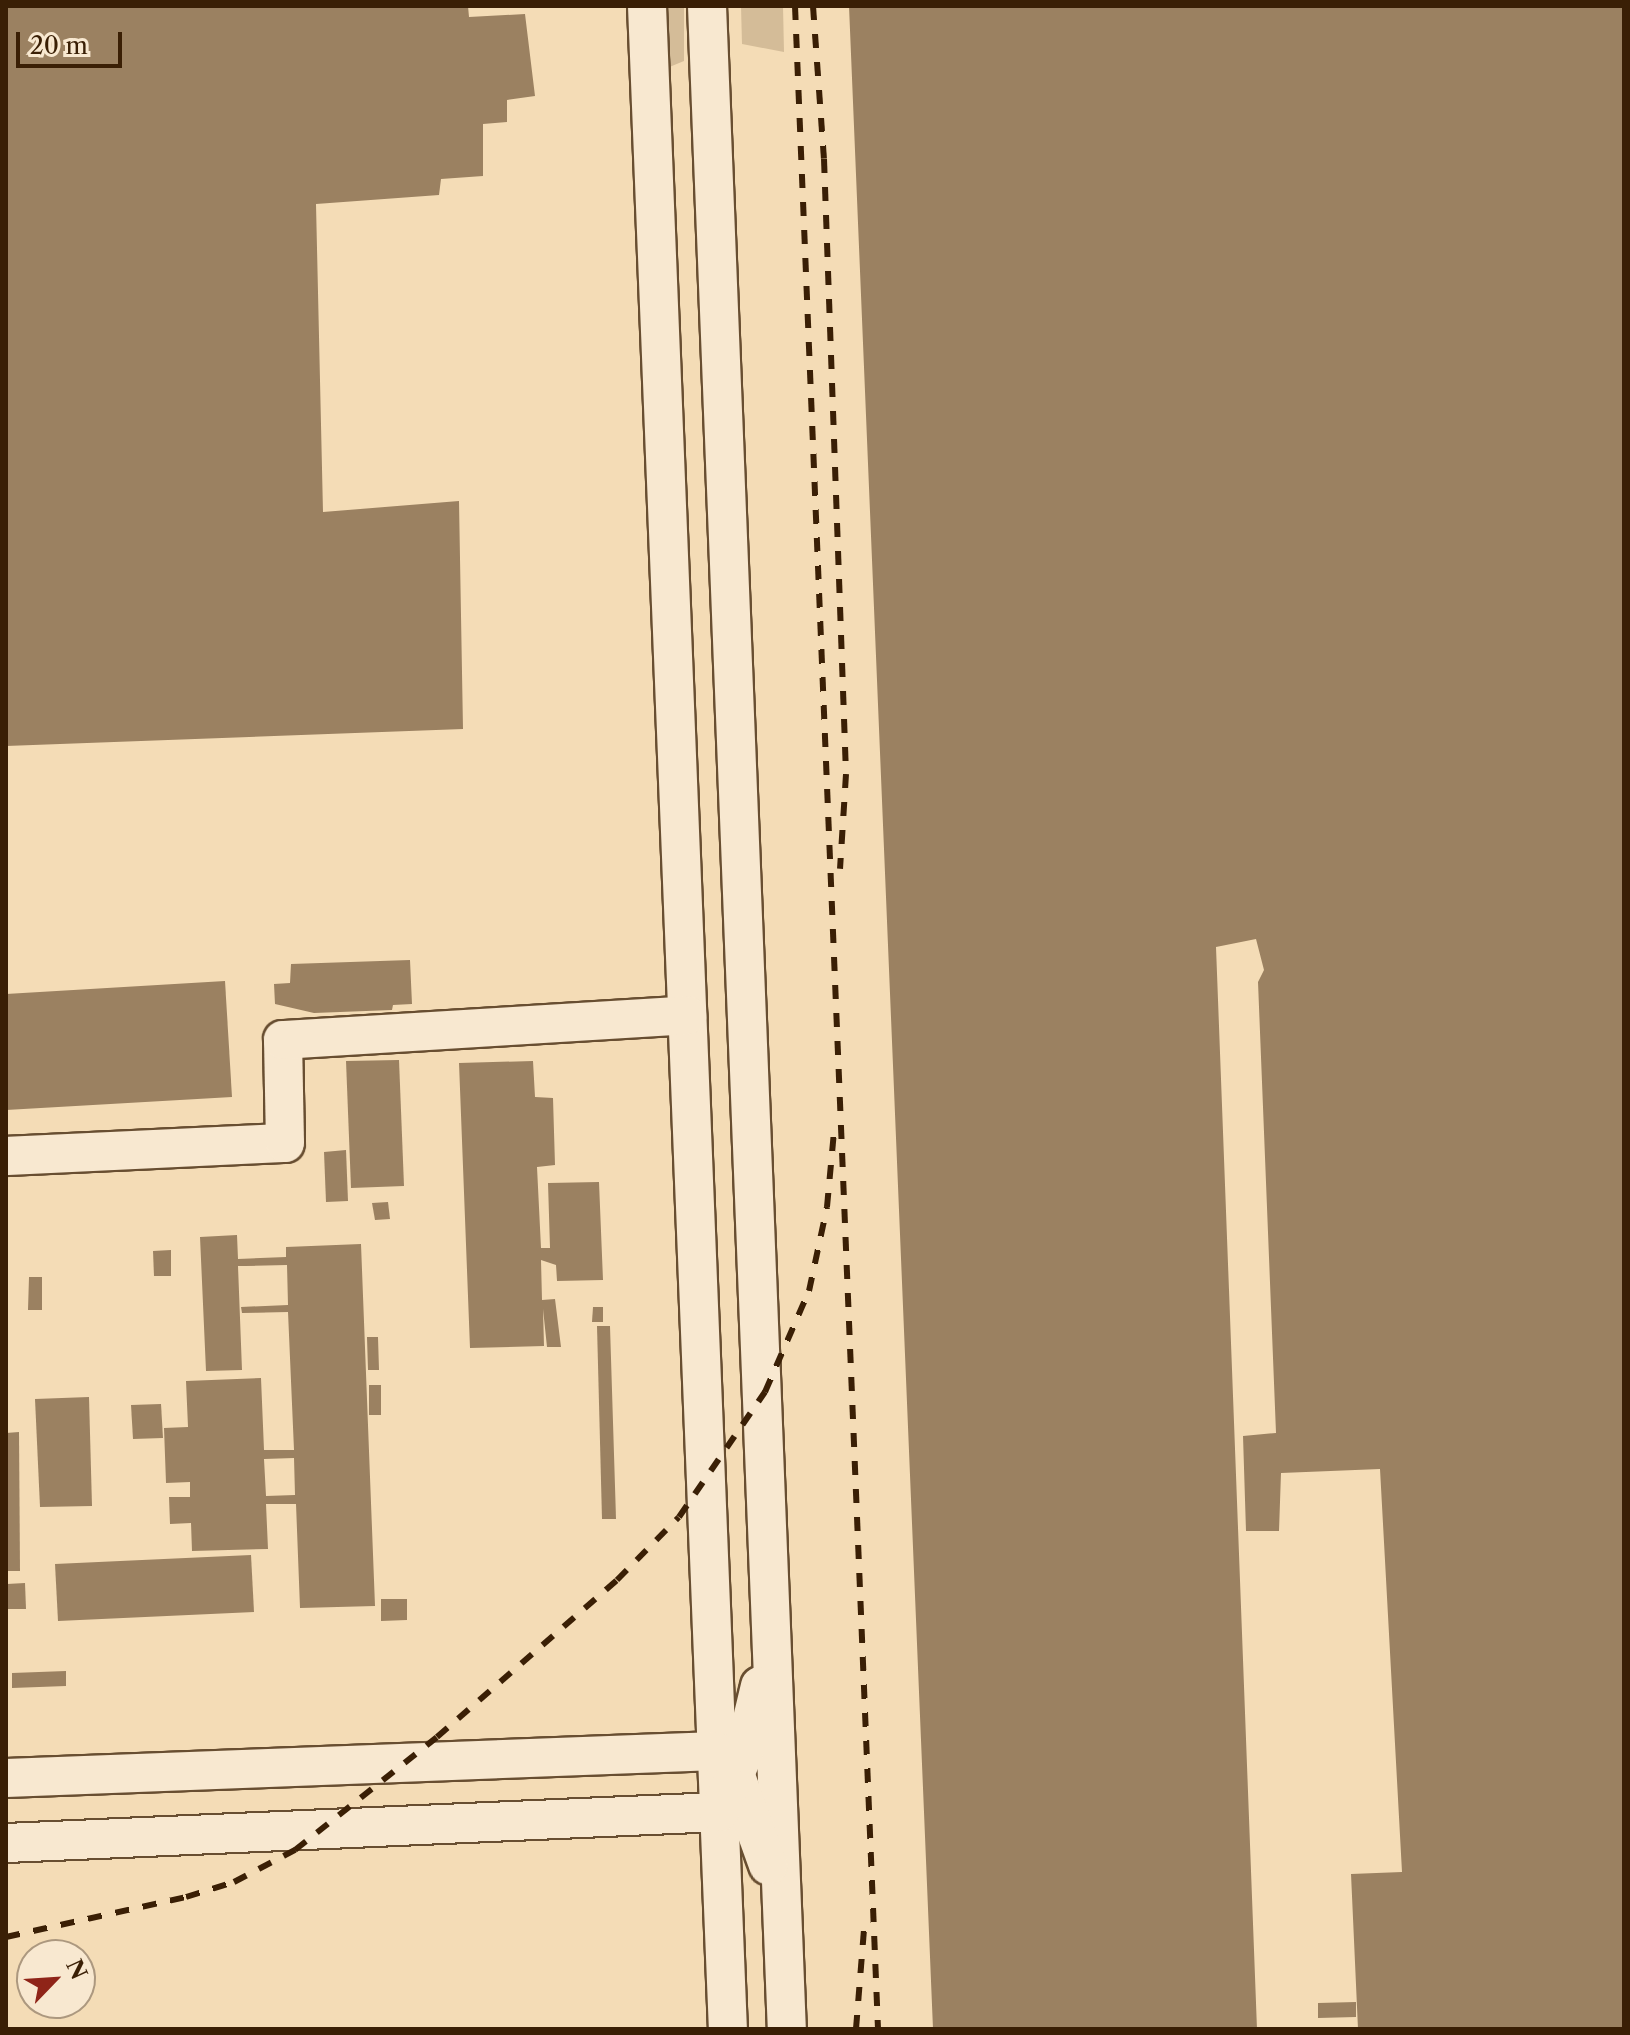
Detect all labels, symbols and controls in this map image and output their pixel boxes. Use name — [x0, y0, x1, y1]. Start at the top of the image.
scale bar — [20, 16, 126, 66]
text: 20 m — [30, 31, 88, 60]
north arrow — [16, 1939, 96, 2019]
text: N — [60, 1955, 93, 1984]

